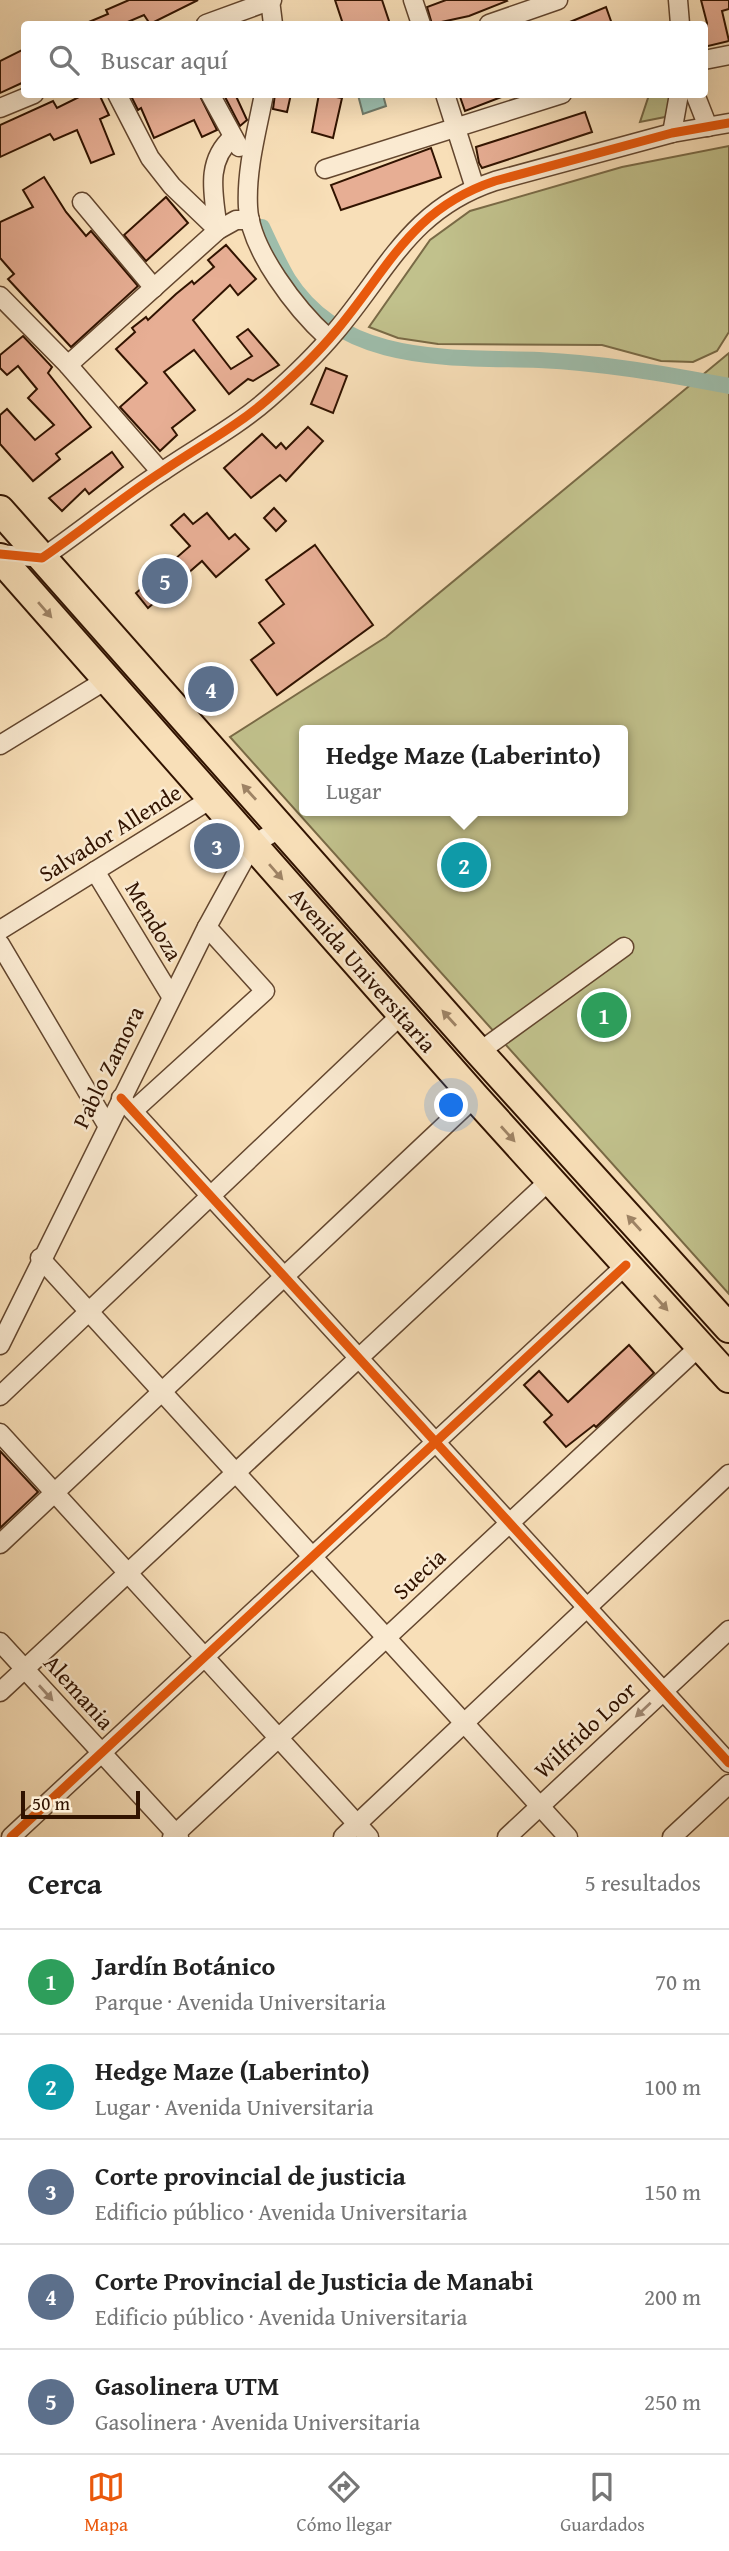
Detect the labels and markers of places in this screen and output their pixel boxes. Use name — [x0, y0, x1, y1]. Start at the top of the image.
pin: 5 — [142, 555, 188, 607]
pin: 4 — [188, 663, 234, 715]
pin: 3 — [194, 820, 240, 872]
pin: 2 — [441, 839, 487, 891]
pin: 1 — [581, 989, 627, 1041]

